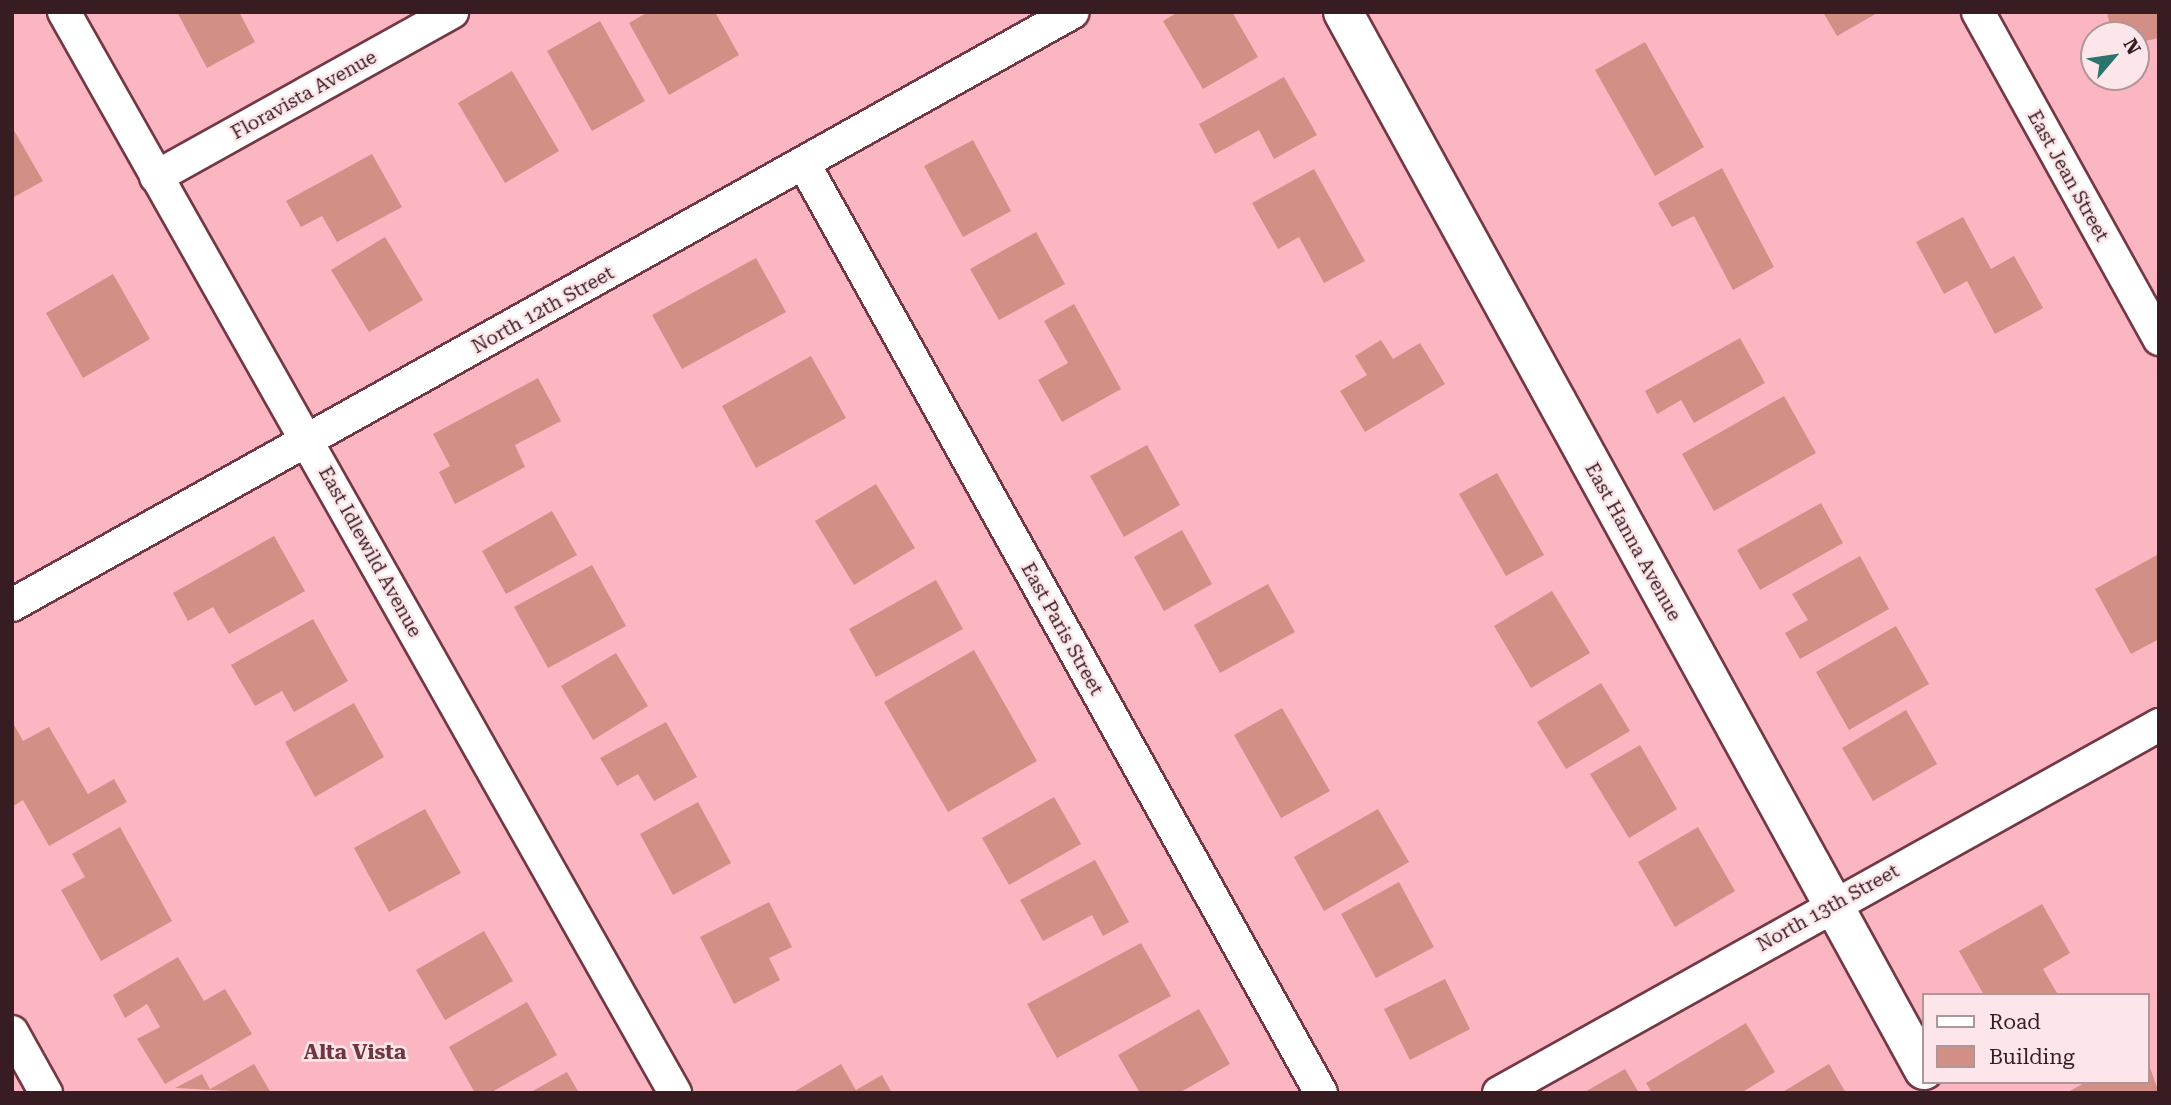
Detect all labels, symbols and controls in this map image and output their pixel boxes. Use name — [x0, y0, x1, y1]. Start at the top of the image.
north arrow — [2080, 21, 2150, 91]
text: N — [2118, 35, 2146, 59]
street label: Floravista Avenue — [227, 46, 381, 144]
street label: East Jean Street — [2023, 107, 2113, 245]
street label: North 12th Street — [468, 262, 618, 358]
street label: East Hanna Avenue — [1580, 459, 1686, 625]
street label: East Idlewild Avenue — [314, 463, 426, 641]
street label: East Paris Street — [1016, 559, 1108, 699]
street label: North 13th Street — [1753, 860, 1903, 956]
legend — [1923, 993, 2150, 1084]
text: Road — [1989, 1010, 2041, 1034]
district label: Alta Vista — [304, 1039, 406, 1065]
text: Building — [1989, 1045, 2075, 1069]

